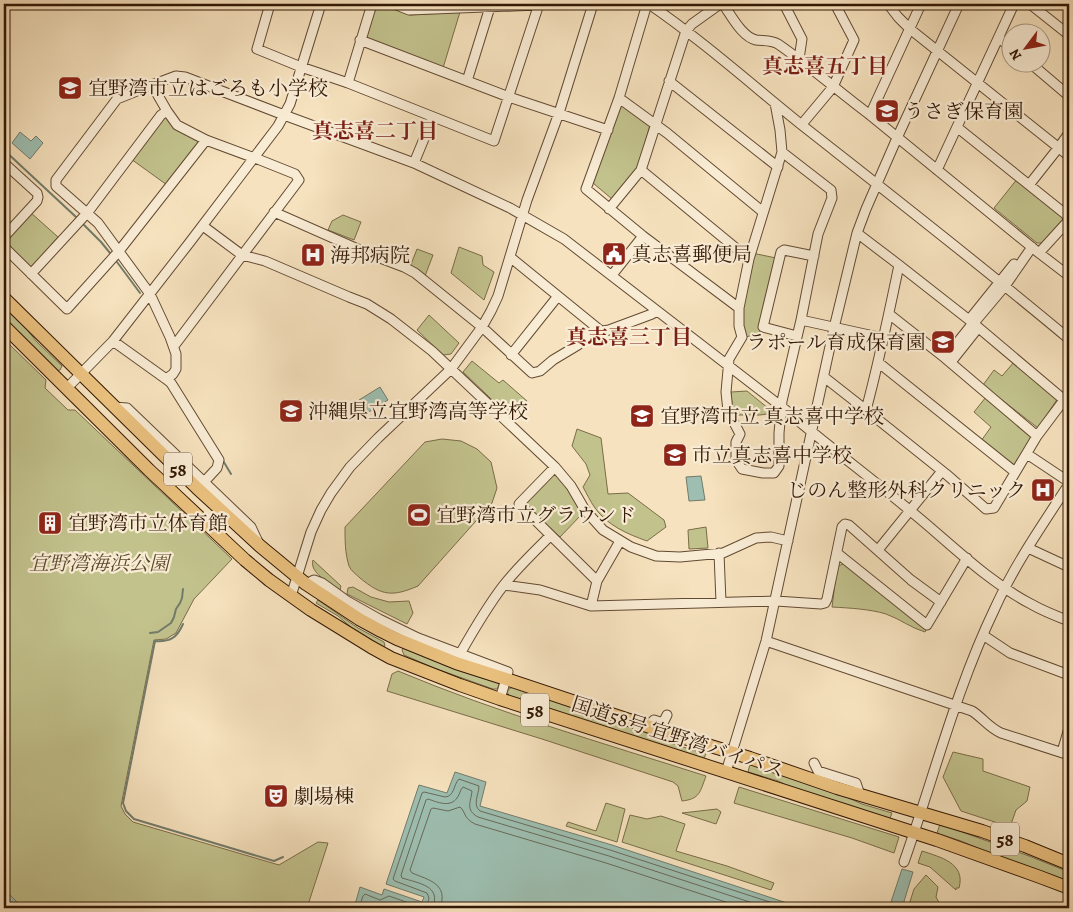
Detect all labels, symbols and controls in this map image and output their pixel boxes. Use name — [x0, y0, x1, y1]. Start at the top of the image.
north arrow — [1000, 22, 1050, 72]
text: N — [1005, 45, 1026, 64]
district label: 真志喜五丁目 — [762, 52, 888, 80]
school or university icon: 宜野湾市立はごろも小学校 — [57, 75, 83, 101]
place label: 宜野湾市立はごろも小学校 — [88, 75, 328, 102]
school or university icon: うさぎ保育園 — [874, 98, 900, 124]
place label: うさぎ保育園 — [904, 98, 1024, 125]
district label: 真志喜二丁目 — [312, 117, 438, 145]
public building icon: 真志喜郵便局 — [601, 241, 627, 267]
place label: 真志喜郵便局 — [632, 241, 752, 268]
hospital icon: 海邦病院 — [300, 242, 326, 268]
place label: 海邦病院 — [330, 242, 410, 269]
district label: 真志喜三丁目 — [566, 323, 692, 351]
place label: ラポール育成保育園 — [746, 329, 926, 356]
school or university icon: ラポール育成保育園 — [930, 329, 956, 355]
school or university icon: 沖縄県立宜野湾高等学校 — [278, 398, 304, 424]
place label: 沖縄県立宜野湾高等学校 — [308, 398, 528, 425]
school or university icon: 宜野湾市立 真志喜中学校 — [629, 403, 655, 429]
place label: 宜野湾市立 真志喜中学校 — [660, 403, 884, 430]
school or university icon: 市立真志喜中学校 — [662, 442, 688, 468]
place label: 市立真志喜中学校 — [692, 442, 852, 469]
road number: 58 — [164, 452, 192, 486]
place label: じのん整形外科クリニック — [787, 477, 1026, 504]
hospital icon: じのん整形外科クリニック — [1030, 477, 1056, 503]
sports icon: 宜野湾市立グラウンド — [406, 502, 432, 528]
place label: 宜野湾市立グラウンド — [436, 502, 636, 529]
building icon: 宜野湾市立体育館 — [37, 510, 63, 536]
place label: 宜野湾市立体育館 — [68, 510, 228, 537]
park label: 宜野湾海浜公園 — [29, 550, 172, 577]
street label: 国道58号 宜野湾バイパス — [568, 690, 788, 785]
road number: 58 — [521, 694, 549, 726]
theatre icon: 劇場棟 — [263, 783, 289, 809]
place label: 劇場棟 — [294, 783, 354, 810]
road number: 58 — [991, 822, 1019, 856]

